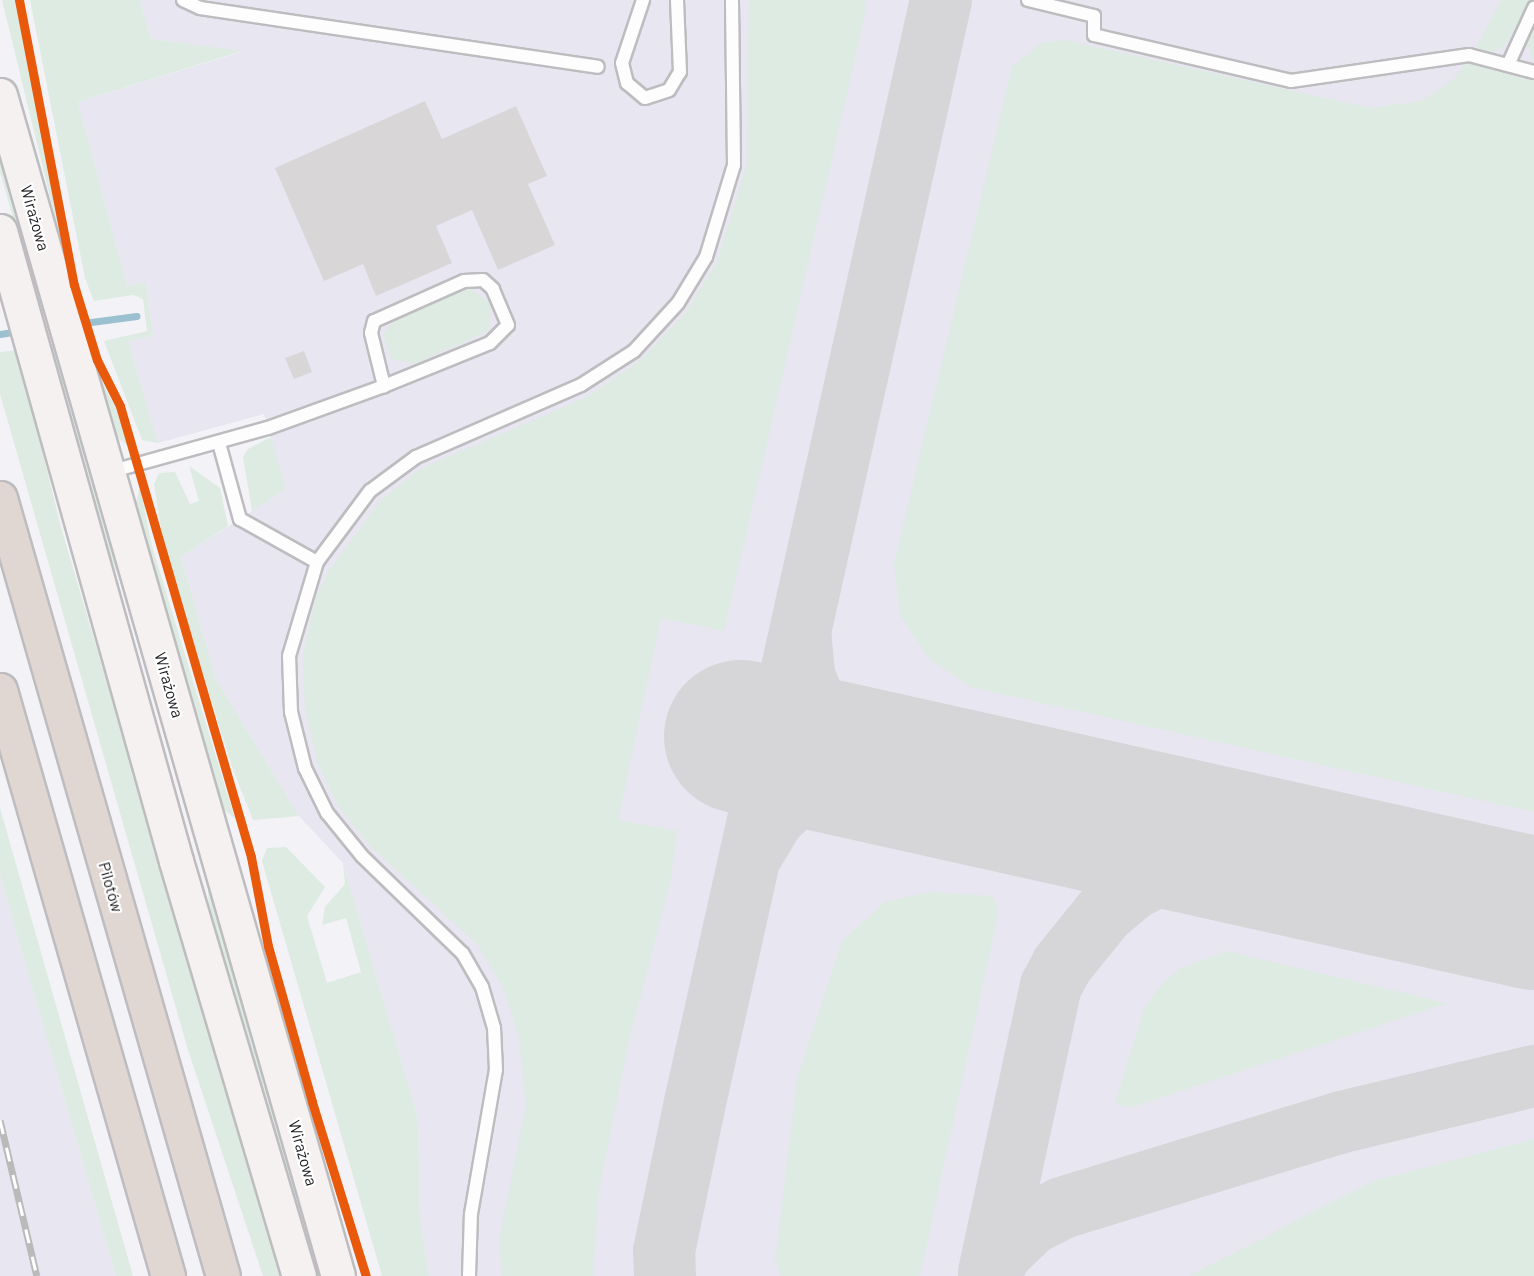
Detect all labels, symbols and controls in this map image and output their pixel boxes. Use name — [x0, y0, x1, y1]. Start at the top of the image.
street label: Wirażowa — [17, 183, 53, 253]
street label: Wirażowa — [151, 650, 187, 720]
street label: Pilotów — [95, 860, 127, 914]
street label: Wirażowa — [285, 1118, 321, 1188]

